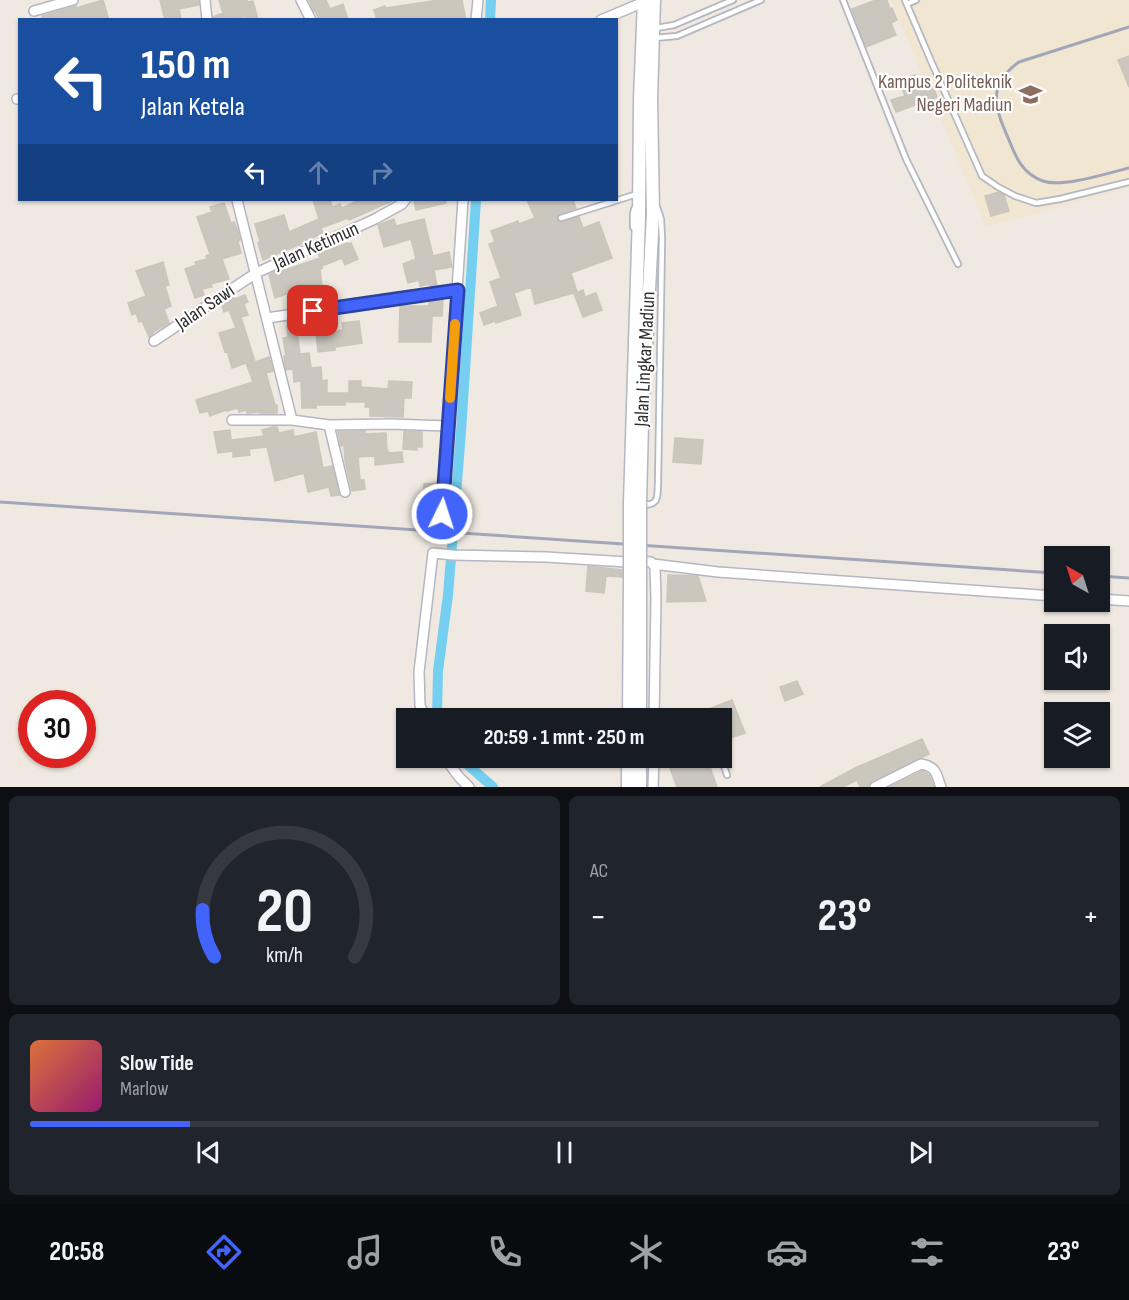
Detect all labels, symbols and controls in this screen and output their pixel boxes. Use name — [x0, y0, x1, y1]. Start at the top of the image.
text: 150 m — [141, 40, 230, 91]
icon: left — [42, 42, 120, 120]
place label: Kampus 2 Politeknik Negeri Madiun — [878, 70, 1012, 117]
school or university icon: Kampus 2 Politeknik Negeri Madiun — [1017, 81, 1043, 107]
text: Jalan Ketela — [141, 91, 245, 123]
icon: left — [239, 156, 272, 189]
icon: ahead — [302, 156, 335, 189]
icon: right — [365, 156, 398, 189]
street label: Jalan Ketimun — [269, 216, 363, 276]
street label: Jalan Sawi — [170, 279, 239, 336]
pin — [287, 285, 338, 336]
street label: Jalan Lingkar Madiun — [629, 291, 661, 428]
icon: arrive — [296, 294, 329, 327]
position arrow — [410, 482, 474, 546]
north arrow — [1044, 546, 1110, 612]
map controls — [1044, 546, 1110, 768]
button: sound — [1044, 624, 1110, 690]
speed limit sign: 30 — [18, 690, 96, 768]
button: layers — [1044, 702, 1110, 768]
text: 20:59 · 1 mnt · 250 m — [484, 724, 644, 751]
text: AC — [590, 859, 608, 883]
text: 20 — [256, 875, 313, 950]
text: 23° — [817, 889, 872, 944]
text: − — [590, 897, 606, 937]
text: + — [1083, 897, 1099, 937]
text: km/h — [266, 944, 303, 969]
text: Slow Tide — [120, 1050, 194, 1077]
text: Marlow — [120, 1077, 168, 1101]
icon: previous — [192, 1136, 225, 1169]
icon: pause — [548, 1136, 581, 1169]
icon: next — [904, 1136, 937, 1169]
icon: directions — [203, 1231, 245, 1273]
icon: music — [344, 1231, 386, 1273]
icon: phone — [484, 1231, 526, 1273]
icon: climate — [625, 1231, 667, 1273]
icon: car — [766, 1231, 808, 1273]
icon: filters — [906, 1231, 948, 1273]
text: 20:58 — [49, 1236, 104, 1268]
text: 23° — [1047, 1236, 1080, 1268]

